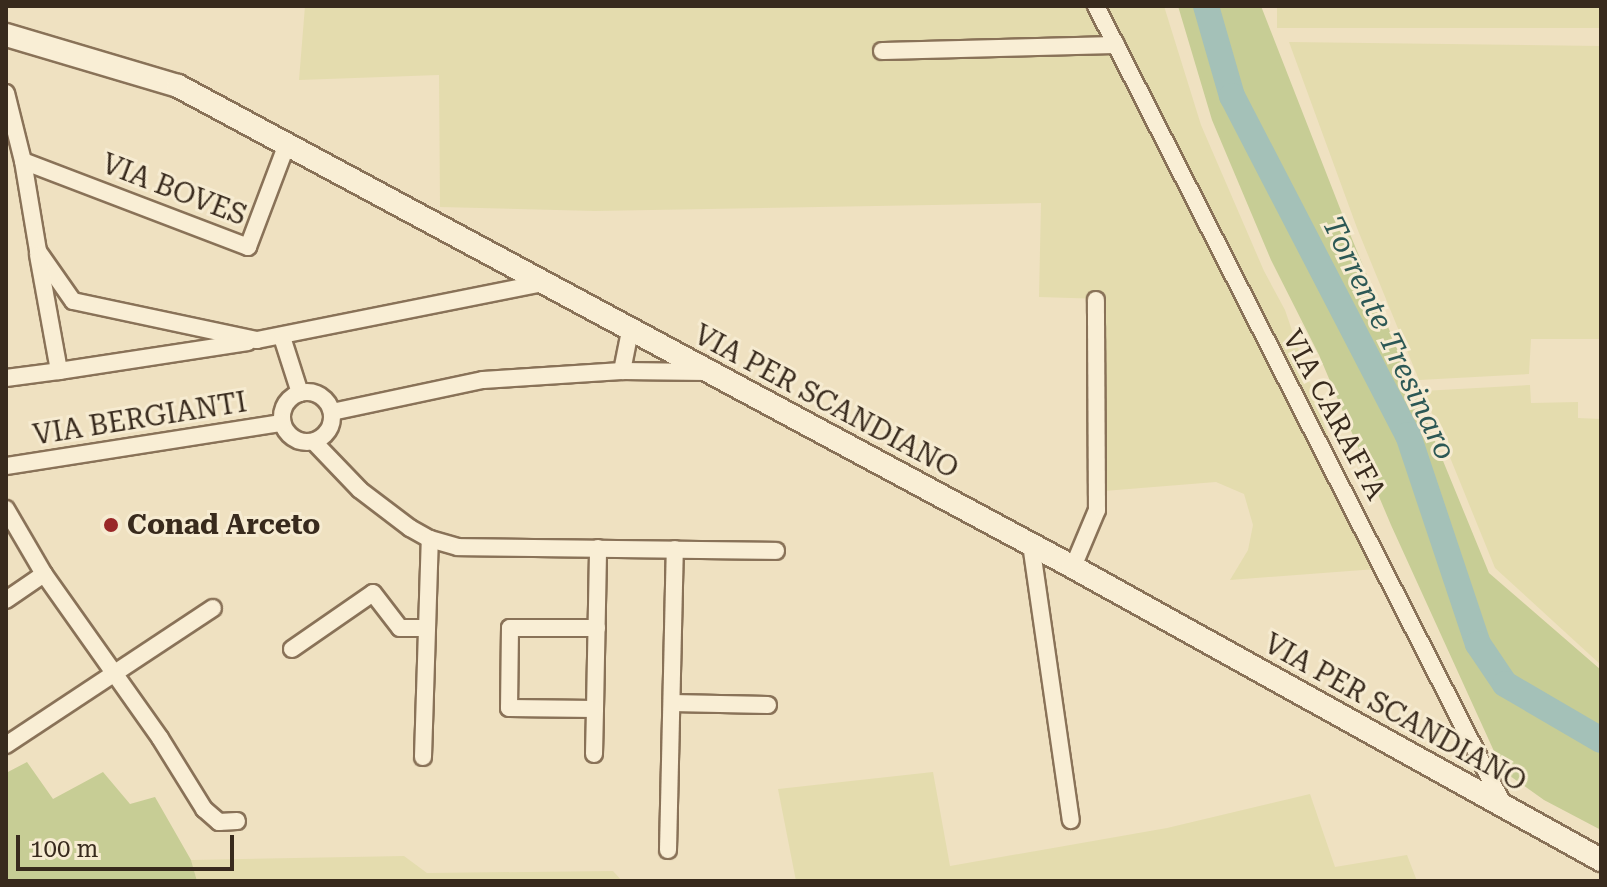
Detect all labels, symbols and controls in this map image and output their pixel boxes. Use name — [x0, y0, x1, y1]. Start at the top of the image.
street label: VIA BOVES — [97, 147, 251, 233]
water label: Torrente Tresinaro — [1314, 210, 1464, 466]
street label: VIA PER SCANDIANO — [688, 318, 964, 486]
street label: VIA CARAFFA — [1275, 324, 1393, 506]
street label: VIA BERGIANTI — [31, 386, 249, 452]
place label: Conad Arceto — [127, 508, 320, 542]
marker: Conad Arceto — [102, 516, 120, 534]
street label: VIA PER SCANDIANO — [1258, 627, 1532, 799]
scale bar — [20, 819, 238, 869]
text: 100 m — [30, 835, 98, 863]

